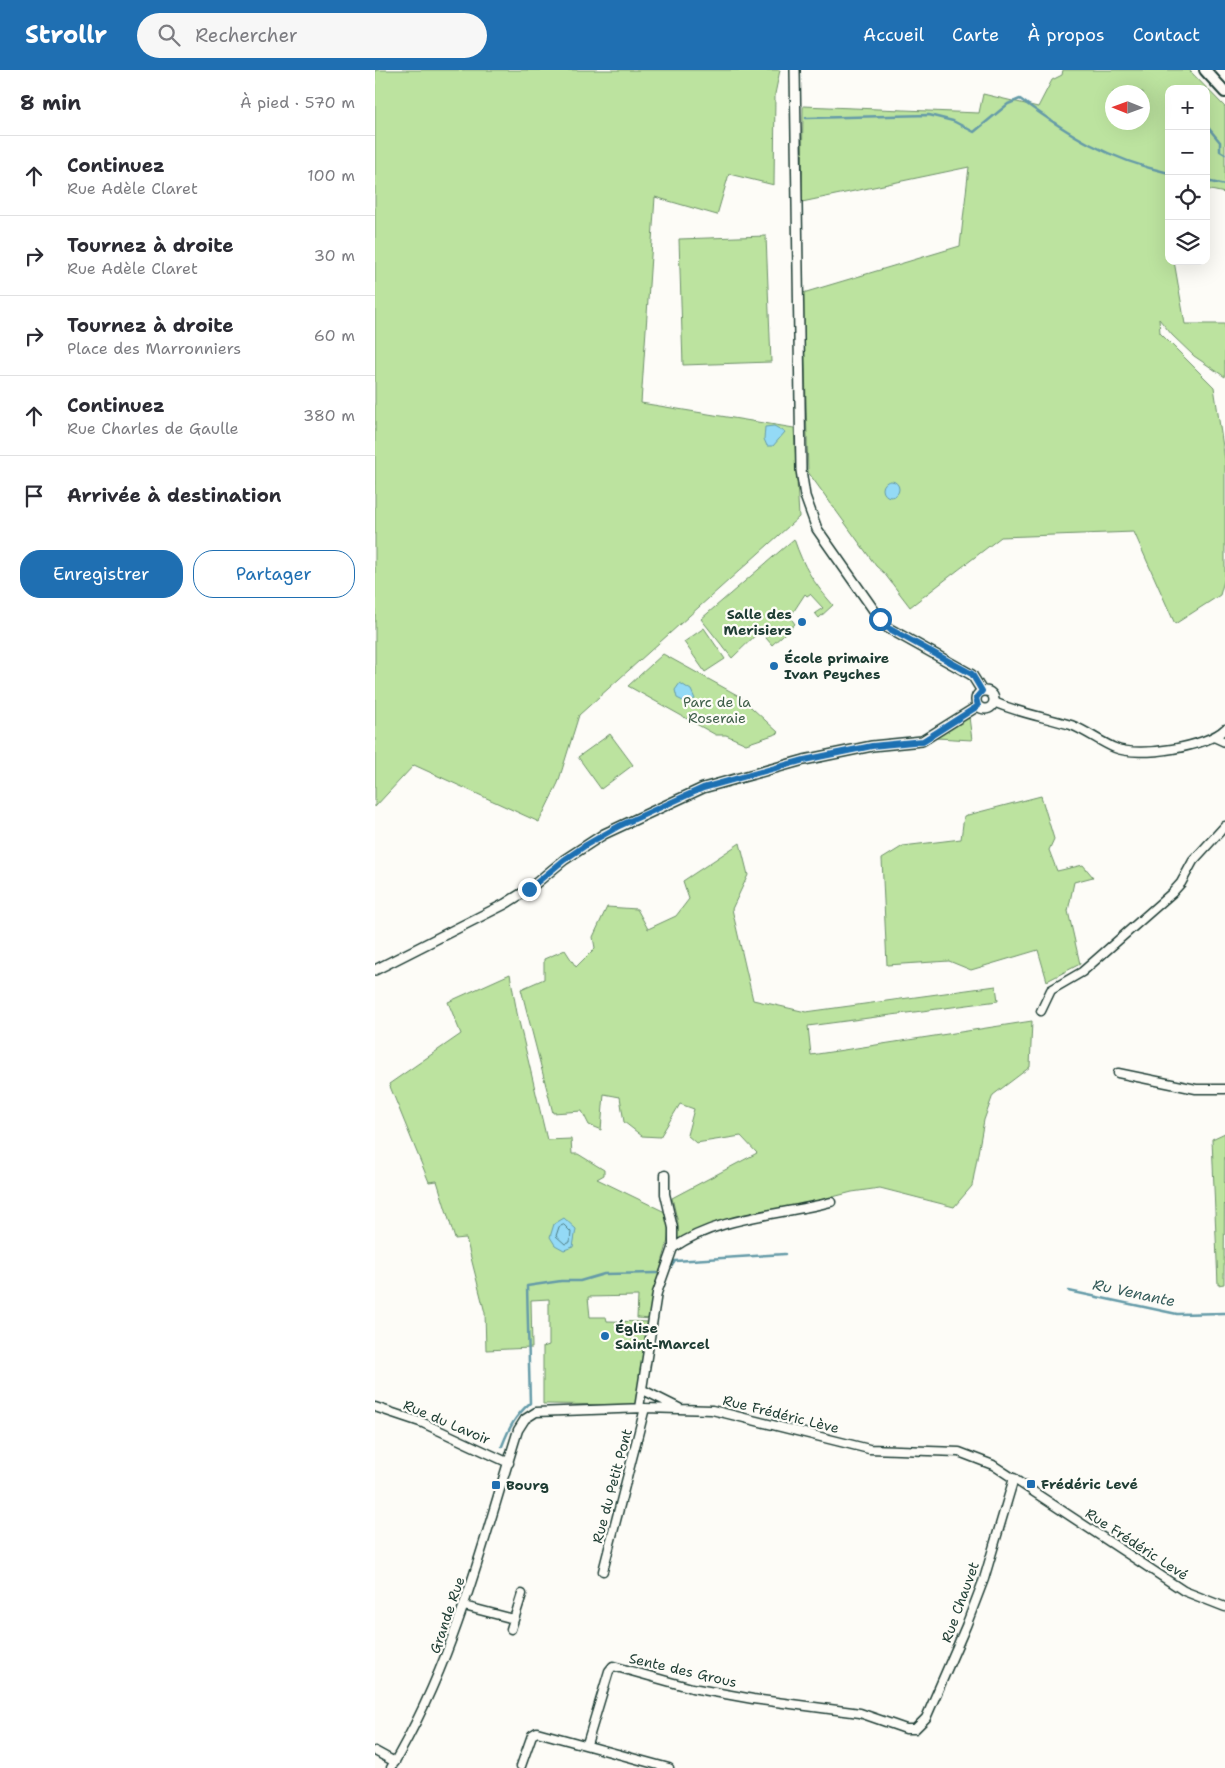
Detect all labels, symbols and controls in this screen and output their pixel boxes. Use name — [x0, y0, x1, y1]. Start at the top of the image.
search box — [137, 13, 487, 58]
text: Strollr — [25, 19, 107, 51]
icon: search — [155, 21, 183, 49]
text: Rechercher — [195, 23, 298, 48]
text: Accueil — [863, 23, 924, 47]
text: Carte — [952, 23, 999, 47]
text: À propos — [1027, 23, 1105, 47]
text: Contact — [1133, 23, 1200, 47]
north arrow — [1105, 85, 1150, 130]
map controls — [1165, 85, 1210, 265]
button: + — [1165, 85, 1210, 130]
text: 8 min — [20, 89, 81, 117]
text: À pied · 570 m — [240, 92, 355, 113]
button: − — [1165, 130, 1210, 175]
text: Continuez — [67, 153, 165, 178]
icon: ahead — [20, 162, 48, 190]
text: 100 m — [307, 165, 355, 186]
button: locate — [1165, 175, 1210, 220]
text: Rue Adèle Claret — [67, 178, 198, 199]
button: layers — [1165, 220, 1210, 265]
text: Tournez à droite — [67, 233, 234, 258]
icon: right — [20, 242, 48, 270]
text: 30 m — [314, 245, 355, 266]
text: Rue Adèle Claret — [67, 258, 198, 279]
text: Tournez à droite — [67, 313, 234, 338]
icon: right — [20, 322, 48, 350]
text: 60 m — [314, 325, 355, 346]
text: Place des Marronniers — [67, 338, 241, 359]
text: Continuez — [67, 393, 165, 418]
icon: ahead — [20, 402, 48, 430]
text: 380 m — [303, 405, 355, 426]
text: Rue Charles de Gaulle — [67, 418, 239, 439]
icon: arrive — [20, 482, 48, 510]
text: Arrivée à destination — [67, 483, 281, 508]
button: Enregistrer — [20, 550, 183, 598]
button: Partager — [193, 550, 355, 598]
place label: Salle des Merisiers — [724, 605, 792, 639]
route start — [869, 608, 892, 631]
marker: Salle des Merisiers — [796, 616, 808, 628]
place label: École primaire Ivan Peyches — [784, 649, 889, 683]
marker: École primaire Ivan Peyches — [768, 660, 780, 672]
park label: Parc de la Roseraie — [683, 693, 751, 727]
route end — [518, 878, 541, 901]
water label: Ru Venante — [1091, 1275, 1177, 1311]
place label: Église Saint-Marcel — [615, 1319, 710, 1353]
marker: Église Saint-Marcel — [599, 1330, 611, 1342]
street label: Rue Frédéric Lève — [721, 1391, 841, 1437]
street label: Rue du Lavoir — [401, 1396, 494, 1449]
street label: Rue du Petit Pont — [588, 1427, 636, 1545]
place label: Frédéric Levé — [1041, 1475, 1138, 1493]
place label: Bourg — [506, 1476, 549, 1494]
marker: Frédéric Levé — [1025, 1478, 1037, 1490]
marker: Bourg — [490, 1479, 502, 1491]
street label: Rue Frédéric Levé — [1082, 1504, 1192, 1584]
street label: Rue Chauvet — [937, 1559, 983, 1645]
street label: Grande Rue — [425, 1574, 469, 1656]
street label: Sente des Grous — [627, 1649, 739, 1691]

